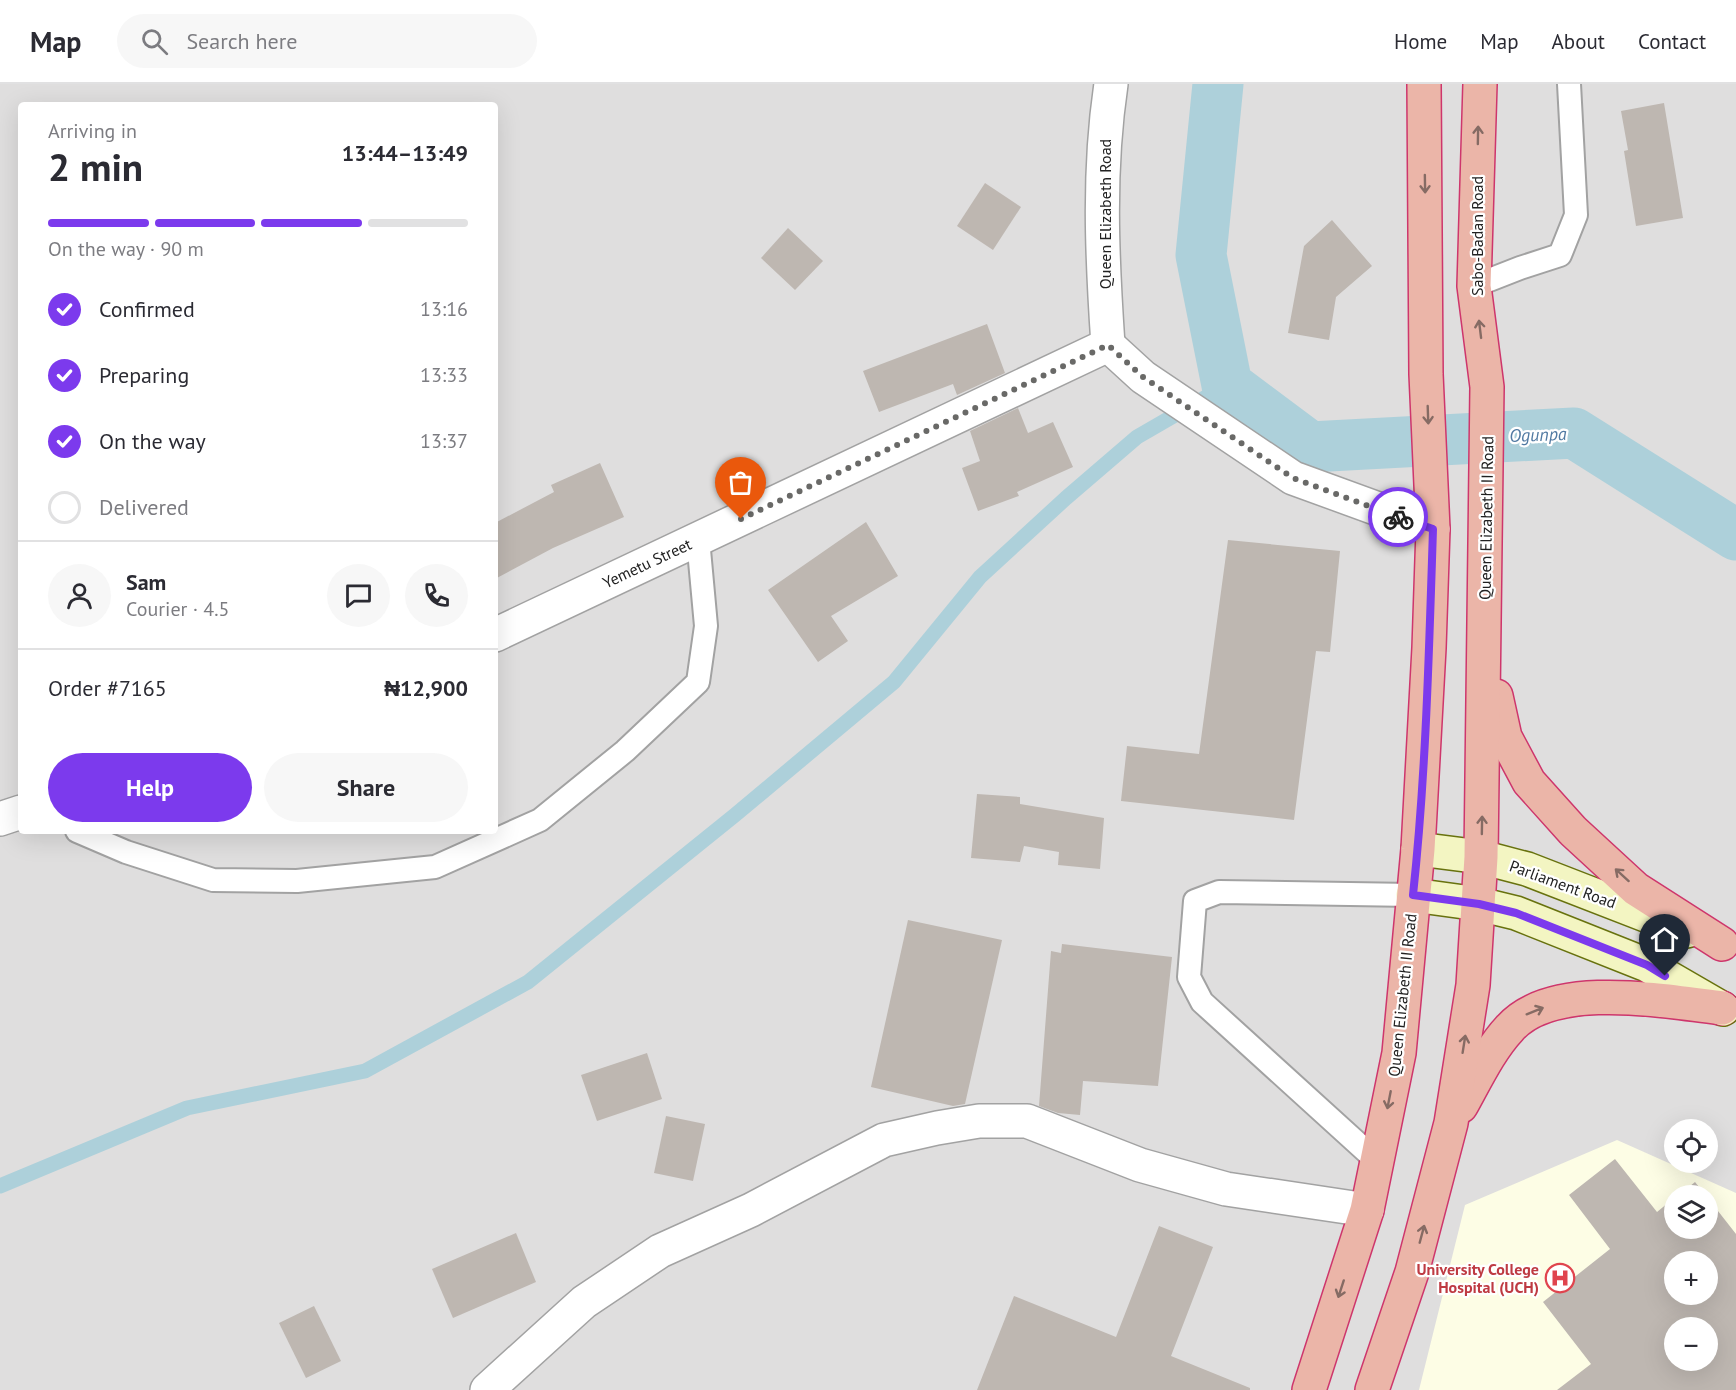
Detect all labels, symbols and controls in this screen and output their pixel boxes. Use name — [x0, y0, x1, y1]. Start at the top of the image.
search box — [117, 14, 537, 68]
text: Map — [30, 23, 81, 60]
icon: search — [138, 25, 171, 58]
text: Search here — [186, 27, 297, 55]
text: Home — [1394, 28, 1447, 55]
text: Map — [1480, 28, 1519, 55]
text: About — [1552, 28, 1605, 55]
text: Contact — [1638, 28, 1706, 55]
text: Arriving in — [48, 118, 137, 144]
one-way arrow — [1473, 125, 1484, 145]
text: 13:44–13:49 — [342, 139, 468, 167]
street label: Queen Elizabeth Road — [1095, 139, 1115, 289]
text: 2 min — [48, 141, 143, 192]
one-way arrow — [1419, 174, 1431, 194]
street label: Sabo-Badan Road — [1467, 176, 1487, 296]
text: On the way · 90 m — [48, 236, 204, 262]
icon: check — [48, 293, 81, 326]
text: Confirmed — [99, 295, 195, 323]
text: 13:16 — [420, 296, 468, 322]
one-way arrow — [1474, 320, 1485, 340]
icon: check — [48, 359, 81, 392]
text: Preparing — [99, 361, 189, 389]
text: 13:33 — [420, 362, 468, 388]
one-way arrow — [1422, 404, 1433, 424]
water label: Ogunpa — [1509, 422, 1567, 447]
icon: check — [48, 425, 81, 458]
text: On the way — [99, 427, 206, 455]
text: 13:37 — [420, 428, 468, 454]
street label: Queen Elizabeth II Road — [1475, 436, 1497, 600]
pin — [715, 457, 766, 519]
icon: bag — [724, 466, 757, 499]
courier — [1368, 487, 1428, 547]
text: Delivered — [99, 493, 189, 521]
icon: bike — [1382, 501, 1415, 534]
street label: Yemetu Street — [599, 533, 695, 592]
button: person — [48, 564, 111, 627]
button: chat — [327, 564, 390, 627]
button: phone — [405, 564, 468, 627]
text: Sam — [126, 568, 166, 596]
text: Courier · 4.5 — [126, 596, 229, 622]
text: Order #7165 — [48, 674, 167, 702]
text: ₦12,900 — [384, 674, 468, 702]
button: Help — [48, 753, 252, 822]
button: Share — [264, 753, 468, 822]
one-way arrow — [1476, 815, 1487, 835]
street label: Parliament Road — [1507, 855, 1619, 913]
one-way arrow — [1615, 868, 1630, 882]
street label: Queen Elizabeth II Road — [1383, 912, 1421, 1078]
pin — [1639, 914, 1690, 976]
icon: home — [1648, 923, 1681, 956]
one-way arrow — [1526, 1005, 1544, 1016]
one-way arrow — [1458, 1035, 1469, 1055]
one-way arrow — [1383, 1090, 1394, 1109]
map controls — [1664, 1119, 1718, 1371]
button: locate — [1664, 1119, 1718, 1173]
button: layers — [1664, 1185, 1718, 1239]
one-way arrow — [1416, 1225, 1428, 1244]
button: + — [1664, 1251, 1718, 1305]
place label: University College Hospital (UCH) — [1416, 1259, 1539, 1297]
hospital icon: University College Hospital (UCH) — [1544, 1262, 1576, 1294]
one-way arrow — [1335, 1279, 1346, 1298]
button: − — [1664, 1317, 1718, 1371]

